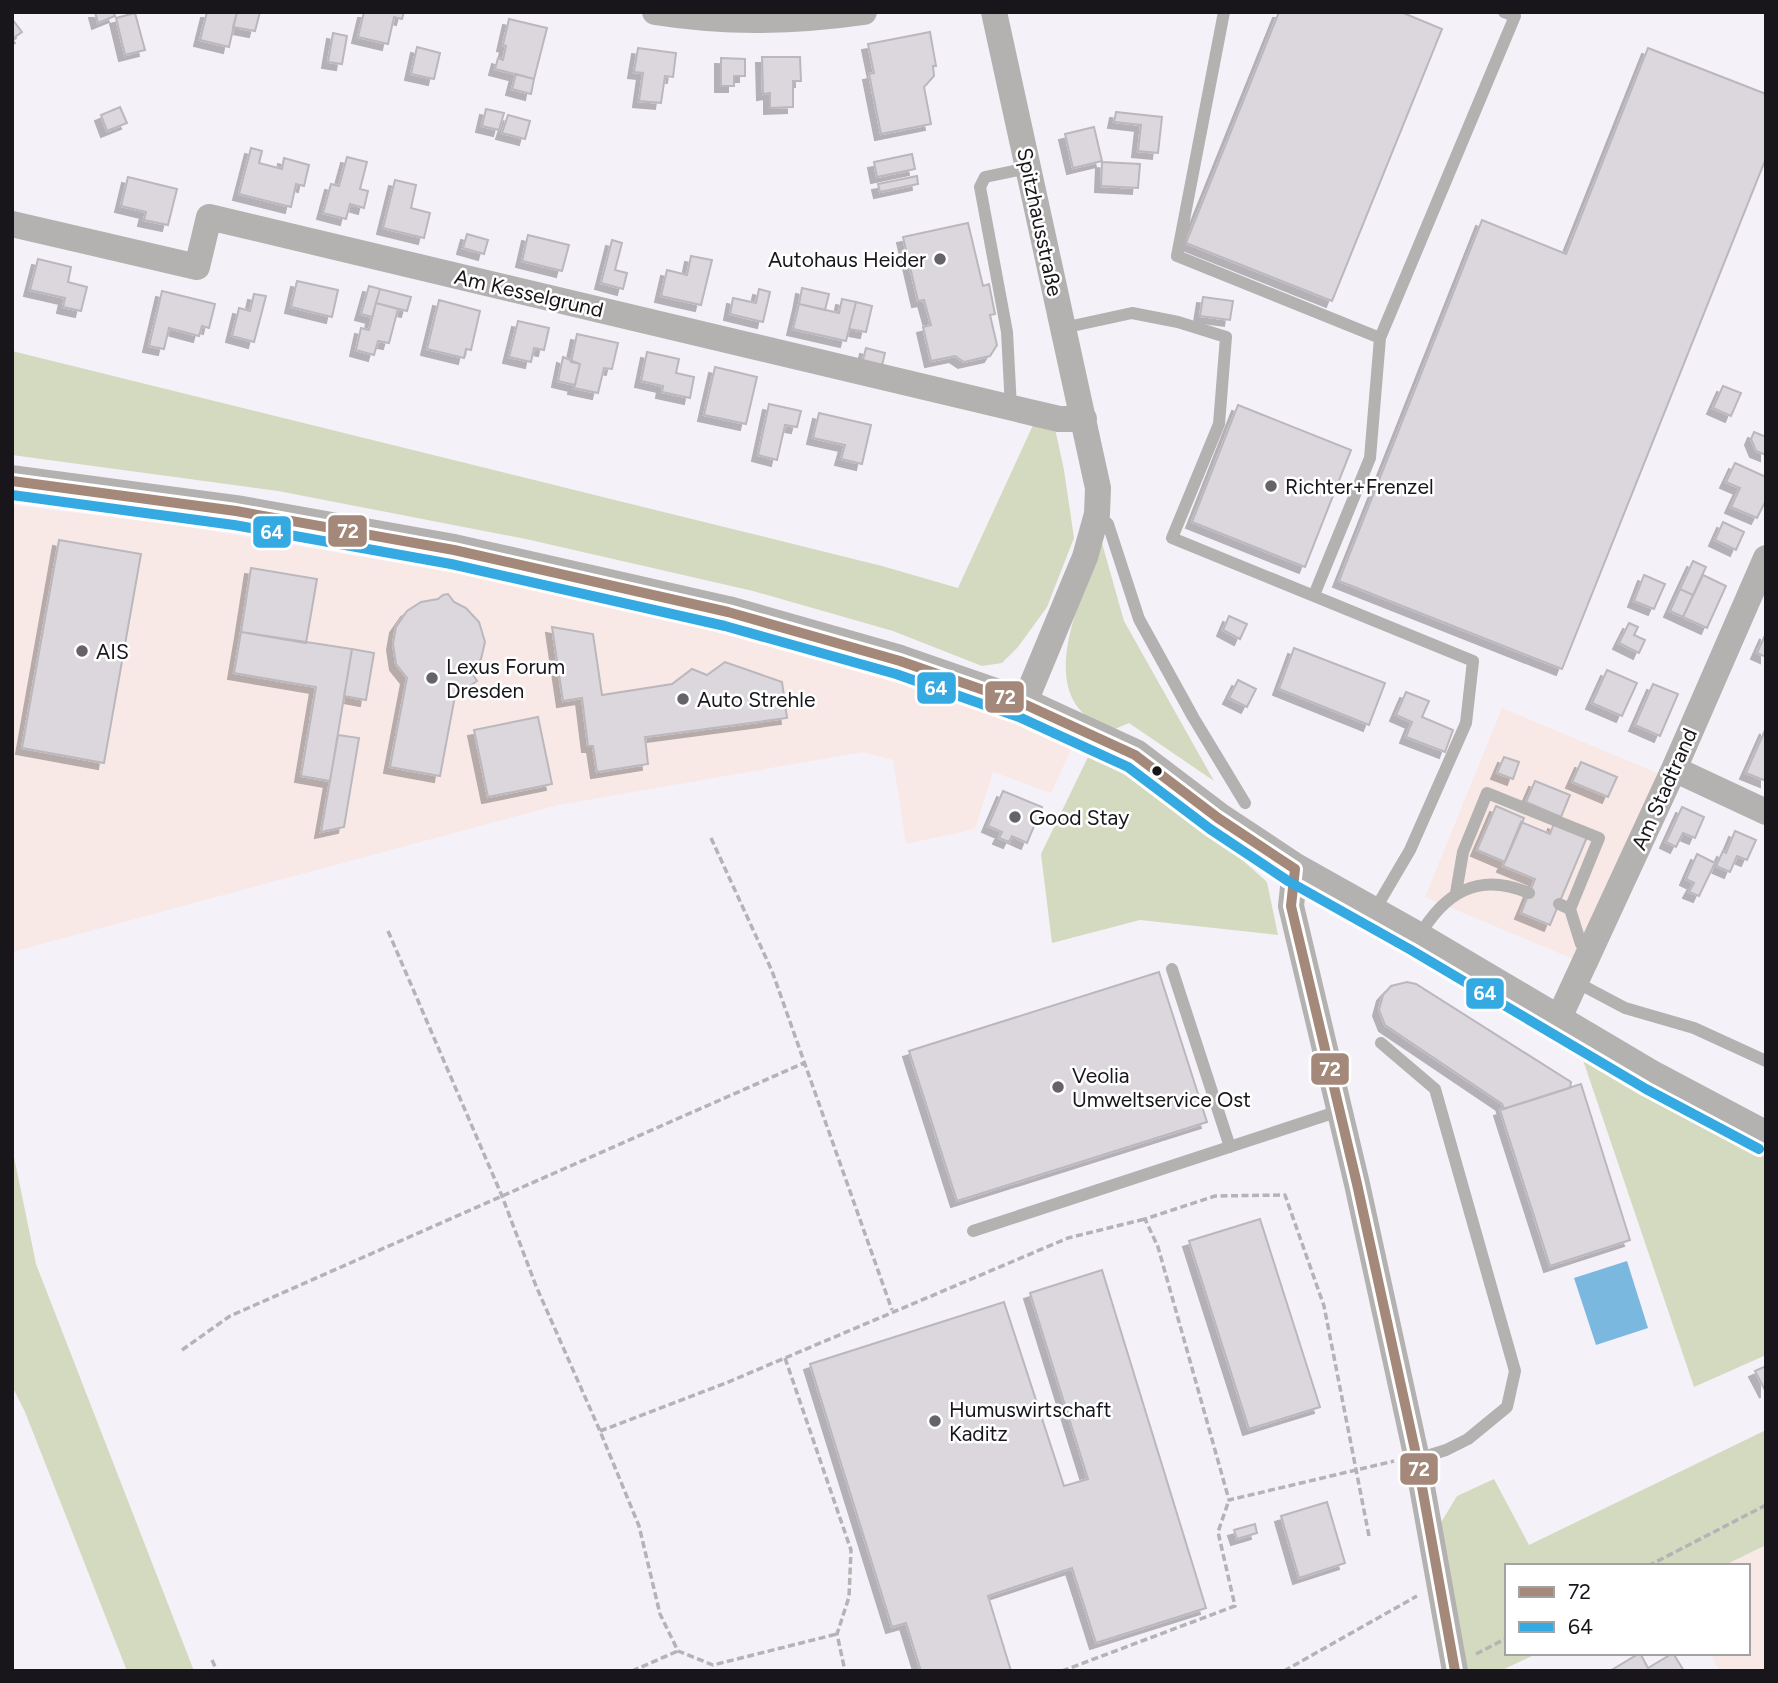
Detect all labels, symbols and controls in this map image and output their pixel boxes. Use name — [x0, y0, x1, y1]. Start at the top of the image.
street label: Spitzhausstraße — [1012, 145, 1068, 299]
place label: Autohaus Heider — [768, 247, 926, 272]
marker: Autohaus Heider — [932, 251, 948, 267]
street label: Am Kesselgrund — [452, 264, 606, 322]
place label: Richter+Frenzel — [1285, 474, 1434, 499]
marker: Richter+Frenzel — [1263, 478, 1279, 494]
line badge: 72 — [327, 514, 368, 548]
line badge: 64 — [252, 515, 292, 549]
text: 72 — [337, 520, 359, 543]
text: 64 — [260, 521, 284, 544]
place label: AIS — [96, 639, 129, 664]
marker: AIS — [74, 643, 90, 659]
place label: Lexus Forum Dresden — [446, 654, 565, 703]
marker: Lexus Forum Dresden — [424, 670, 440, 686]
line badge: 64 — [916, 671, 957, 705]
text: 64 — [924, 677, 948, 700]
line badge: 72 — [984, 680, 1025, 714]
text: 72 — [994, 686, 1016, 709]
place label: Auto Strehle — [697, 687, 815, 712]
marker: Auto Strehle — [675, 691, 691, 707]
street label: Am Stadtrand — [1626, 724, 1702, 854]
unlabelled marker — [1150, 764, 1164, 778]
place label: Good Stay — [1029, 805, 1129, 830]
marker: Good Stay — [1007, 809, 1023, 825]
line badge: 64 — [1465, 977, 1505, 1010]
text: 64 — [1473, 982, 1497, 1005]
line badge: 72 — [1310, 1052, 1350, 1086]
text: 72 — [1319, 1058, 1341, 1081]
place label: Veolia Umweltservice Ost — [1072, 1063, 1251, 1112]
marker: Veolia Umweltservice Ost — [1050, 1079, 1066, 1095]
place label: Humuswirtschaft Kaditz — [949, 1397, 1112, 1446]
marker: Humuswirtschaft Kaditz — [927, 1413, 943, 1429]
line badge: 72 — [1399, 1452, 1439, 1486]
text: 72 — [1408, 1458, 1430, 1481]
legend — [1505, 1564, 1750, 1655]
text: 72 — [1568, 1579, 1591, 1604]
text: 64 — [1568, 1614, 1593, 1639]

